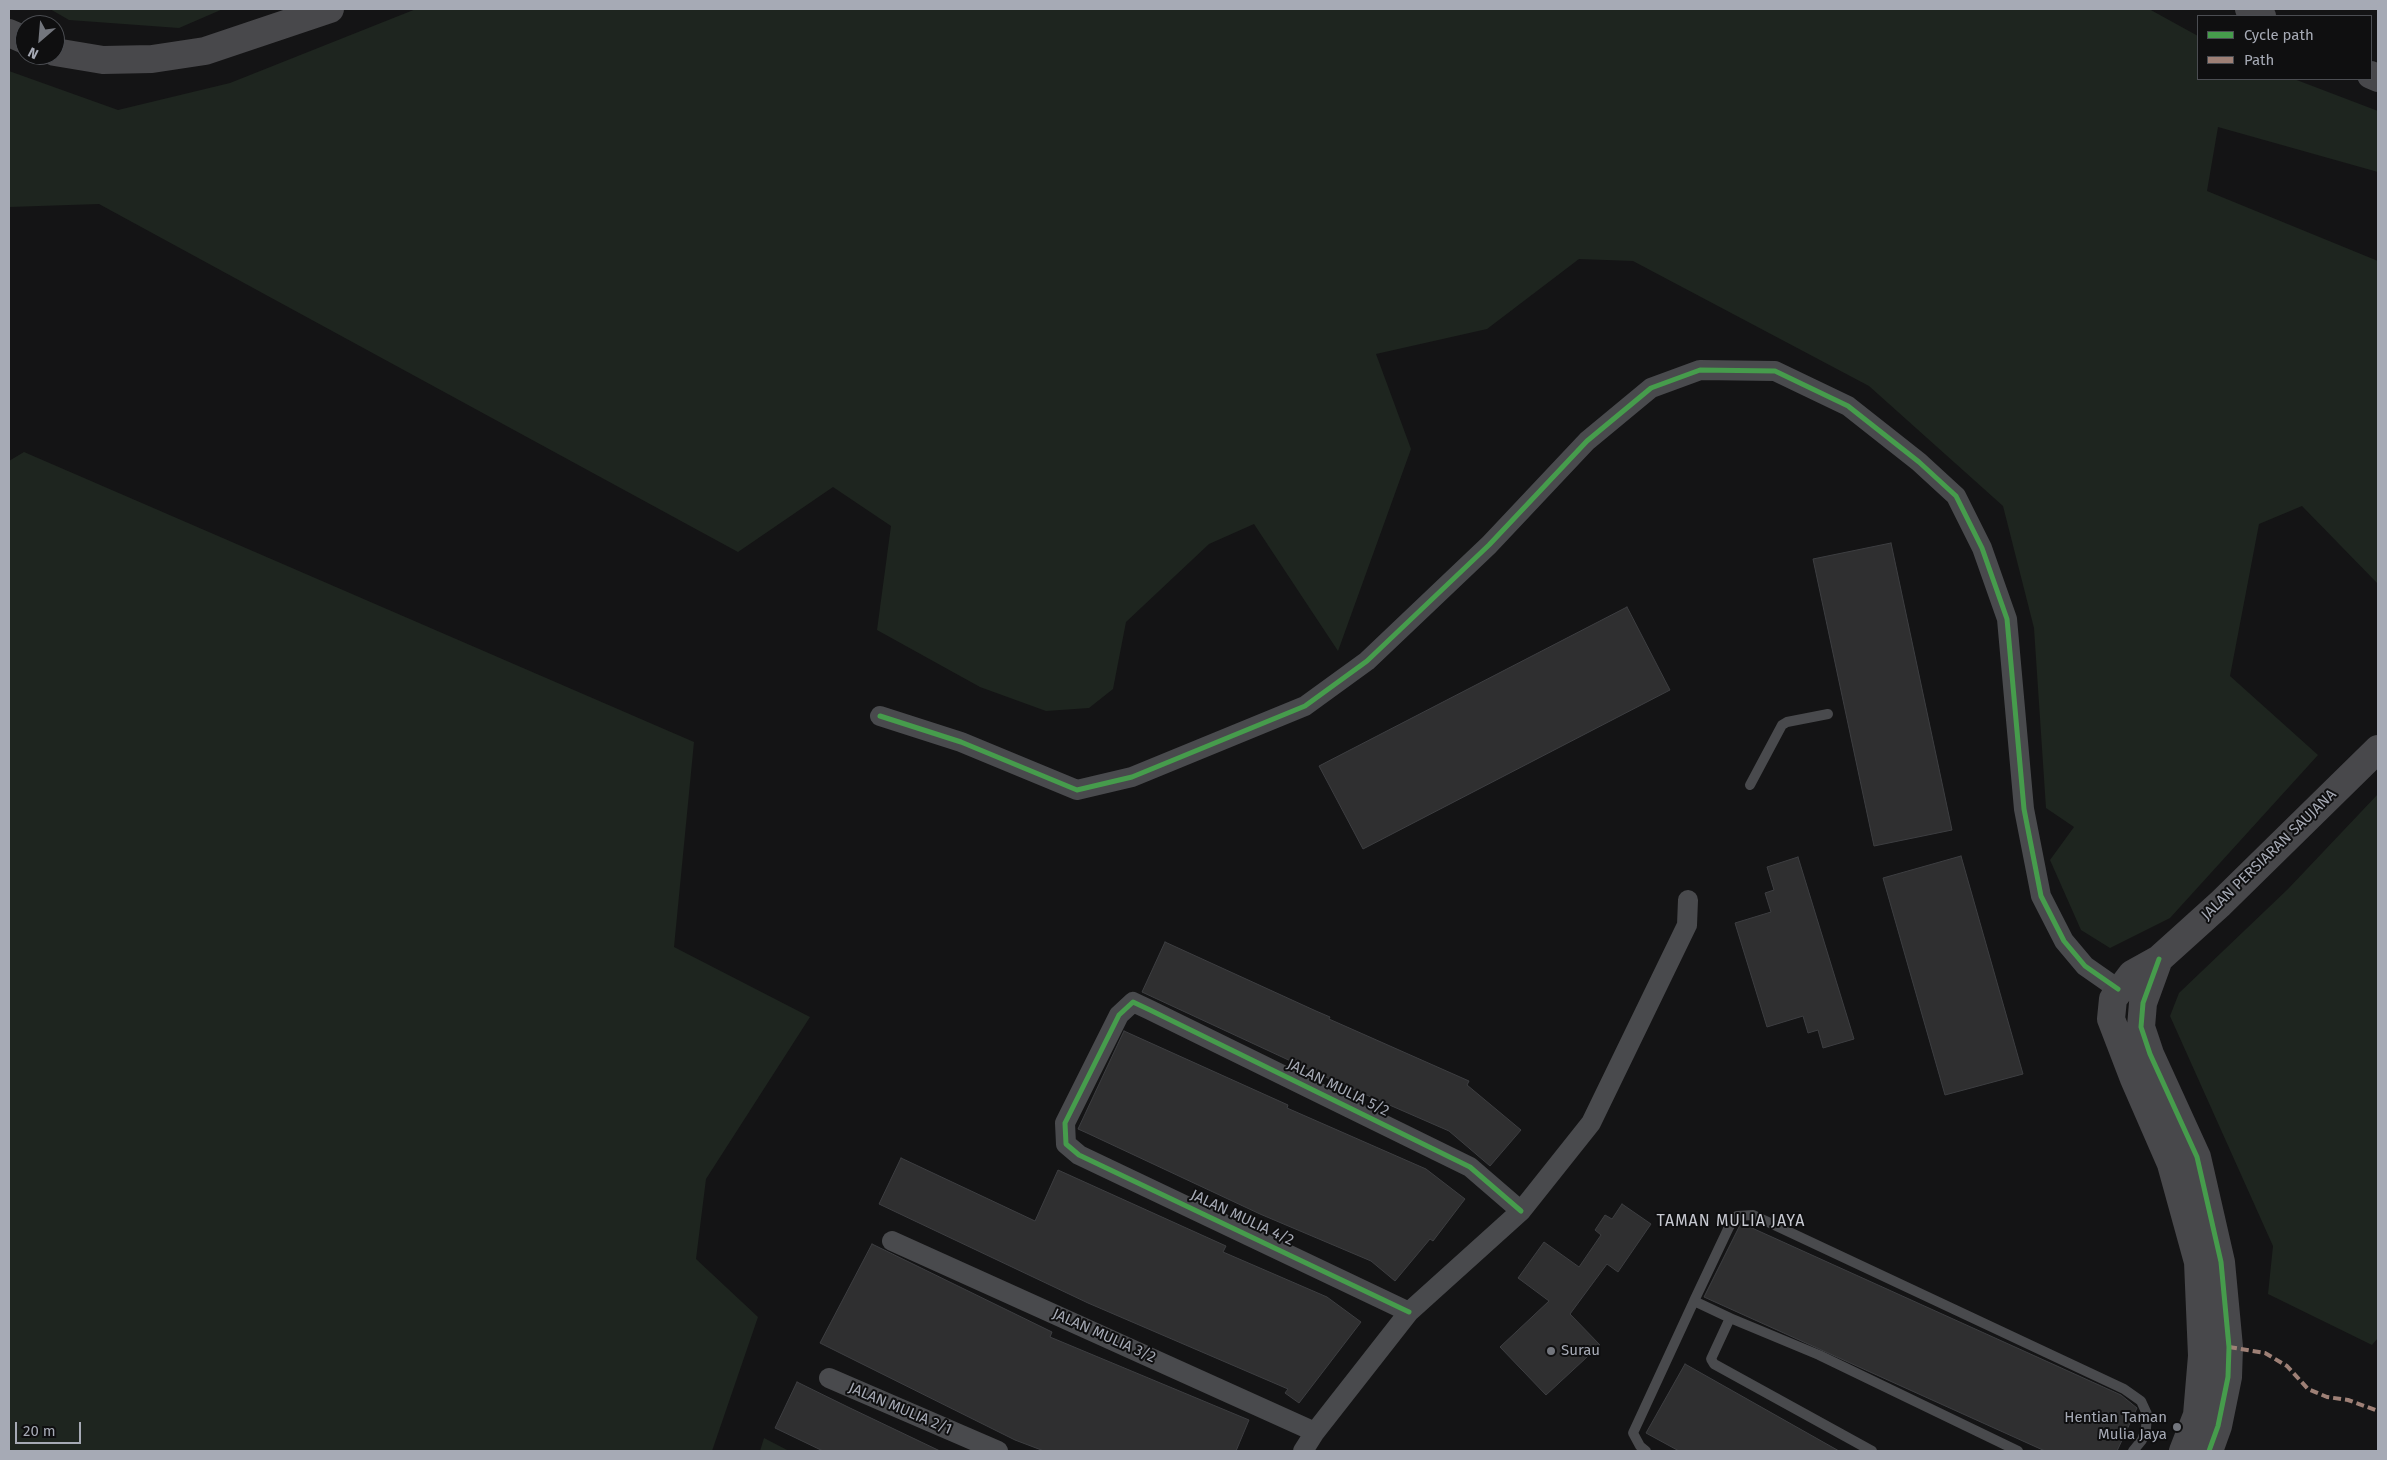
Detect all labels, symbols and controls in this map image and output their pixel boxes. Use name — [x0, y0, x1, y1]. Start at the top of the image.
north arrow — [15, 15, 65, 65]
legend — [2197, 15, 2372, 80]
text: Cycle path — [2244, 26, 2314, 44]
text: N — [25, 43, 41, 63]
text: Path — [2244, 51, 2274, 69]
street label: JALAN PERSIARAN SAUJANA — [2198, 786, 2340, 924]
street label: JALAN MULIA 5/2 — [1284, 1056, 1392, 1120]
street label: JALAN MULIA 4/2 — [1188, 1186, 1296, 1250]
district label: TAMAN MULIA JAYA — [1654, 1212, 1808, 1232]
street label: JALAN MULIA 3/2 — [1049, 1305, 1159, 1367]
place label: Surau — [1561, 1342, 1600, 1360]
marker: Surau — [1545, 1345, 1557, 1357]
street label: JALAN MULIA 2/1 — [846, 1379, 954, 1439]
place label: Hentian Taman Mulia Jaya — [2064, 1409, 2167, 1444]
scale bar — [18, 1412, 84, 1444]
marker: Hentian Taman Mulia Jaya — [2171, 1421, 2183, 1433]
text: 20 m — [23, 1422, 56, 1440]

